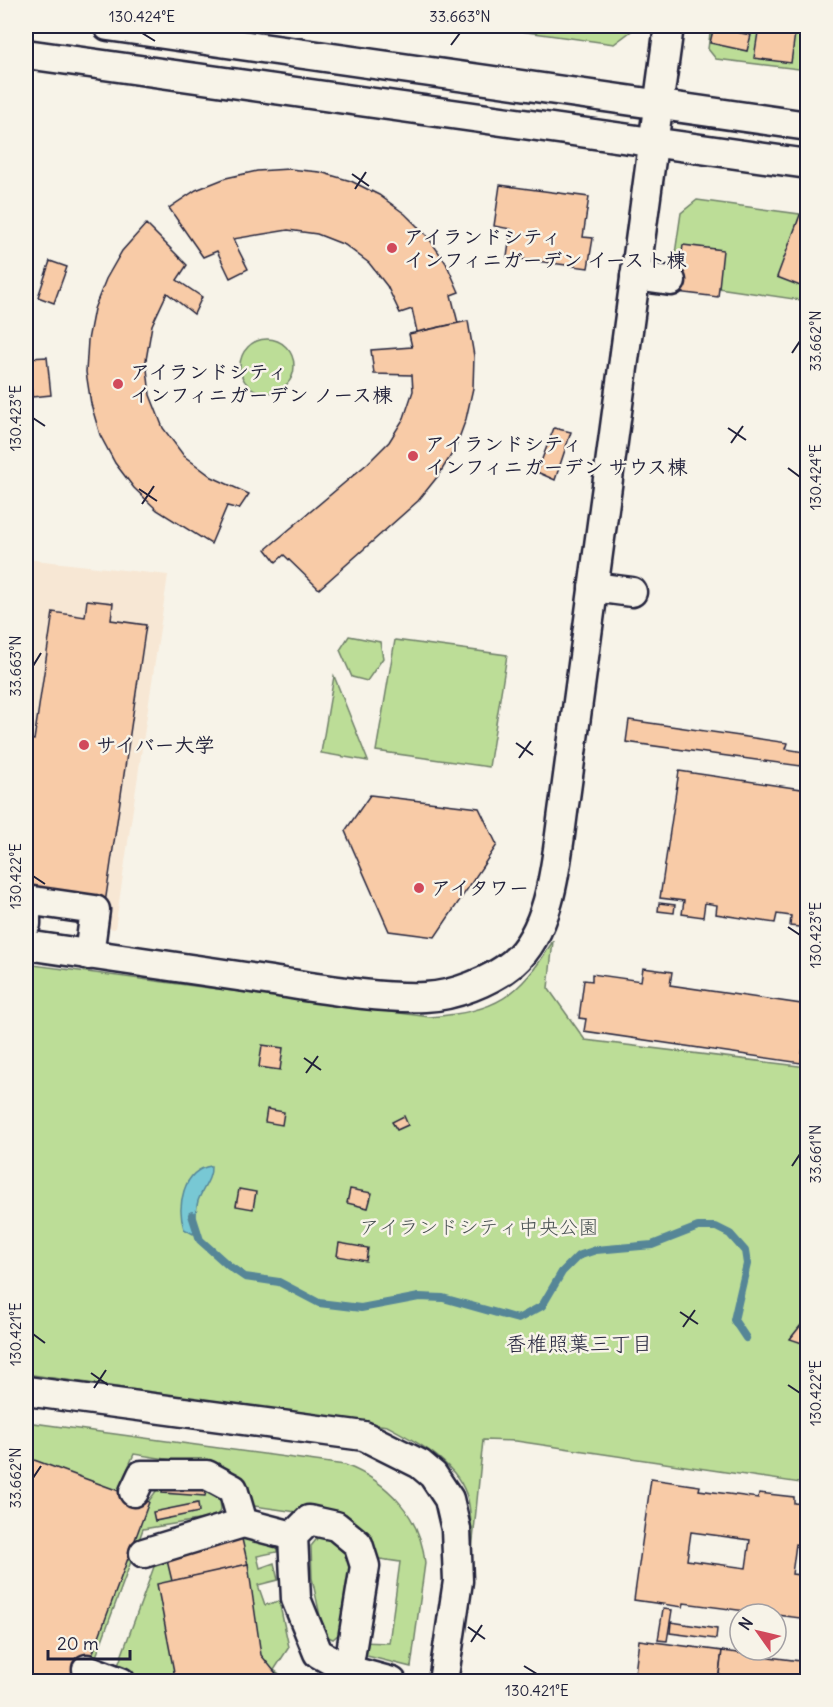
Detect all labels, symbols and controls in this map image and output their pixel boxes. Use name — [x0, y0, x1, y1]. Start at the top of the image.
text: 130.424°E — [109, 7, 175, 26]
text: 33.663°N — [429, 7, 491, 26]
place label: アイランドシティ インフィニガーデン イースト棟 — [404, 224, 687, 272]
marker: アイランドシティ インフィニガーデン イースト棟 — [385, 241, 399, 255]
text: 33.662°N — [806, 310, 825, 372]
place label: アイランドシティ インフィニガーデン ノース棟 — [130, 359, 393, 407]
marker: アイランドシティ インフィニガーデン ノース棟 — [111, 377, 125, 391]
text: 130.423°E — [6, 385, 25, 451]
place label: アイランドシティ インフィニガーデン サウス棟 — [425, 431, 688, 479]
text: 130.424°E — [806, 444, 825, 510]
marker: アイランドシティ インフィニガーデン サウス棟 — [406, 449, 420, 463]
text: 33.663°N — [6, 635, 25, 697]
place label: サイバー大学 — [96, 732, 214, 757]
marker: サイバー大学 — [77, 738, 91, 752]
text: 130.422°E — [6, 843, 25, 909]
place label: アイタワー — [431, 875, 529, 900]
marker: アイタワー — [412, 881, 426, 895]
text: 130.423°E — [806, 902, 825, 968]
text: 33.661°N — [806, 1125, 825, 1183]
park label: アイランドシティ中央公園 — [360, 1214, 598, 1239]
text: 130.421°E — [6, 1302, 25, 1366]
district label: 香椎照葉三丁目 — [506, 1330, 653, 1357]
text: 130.422°E — [806, 1360, 825, 1426]
text: 33.662°N — [6, 1447, 25, 1509]
north arrow — [728, 1602, 788, 1662]
text: N — [734, 1613, 757, 1634]
scale bar — [48, 1623, 130, 1661]
text: 20 m — [57, 1632, 99, 1655]
text: 130.421°E — [505, 1681, 569, 1700]

